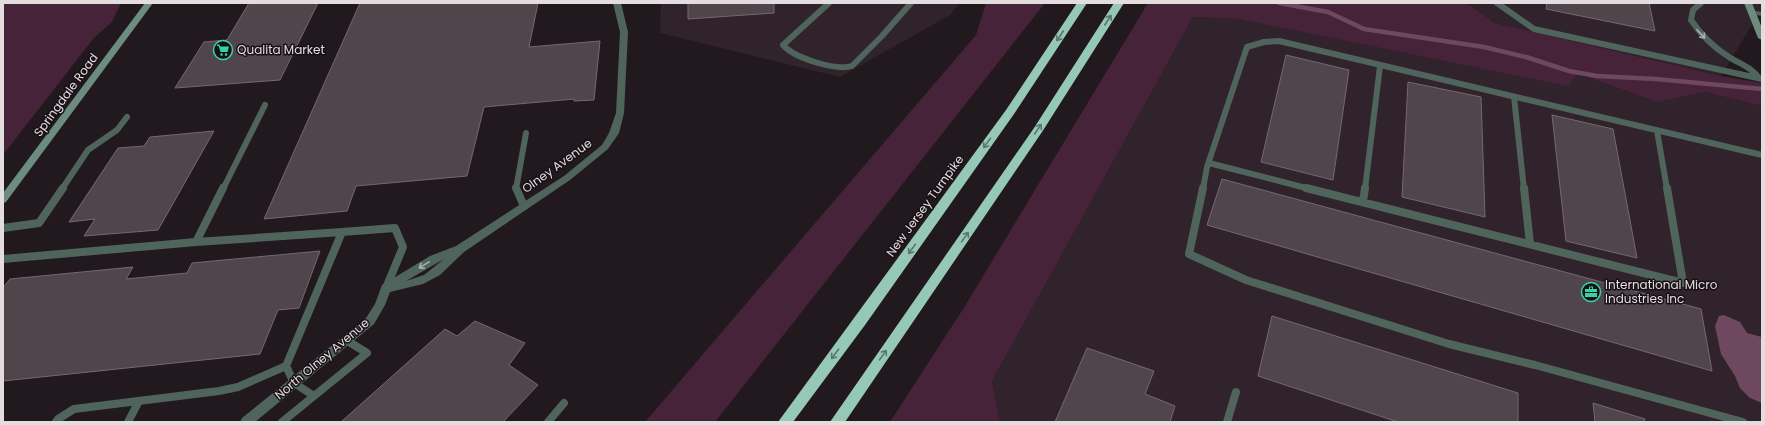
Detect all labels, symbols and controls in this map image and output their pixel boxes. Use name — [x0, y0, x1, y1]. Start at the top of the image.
one-way arrow — [1105, 14, 1113, 26]
one-way arrow — [1697, 29, 1706, 39]
one-way arrow — [1056, 30, 1064, 41]
supermarket icon: Qualita Market — [212, 39, 234, 61]
place label: Qualita Market — [237, 41, 325, 58]
street label: Springdale Road — [30, 49, 102, 140]
one-way arrow — [1034, 124, 1042, 135]
street label: Olney Avenue — [518, 134, 595, 197]
one-way arrow — [983, 137, 991, 148]
street label: New Jersey Turnpike — [882, 151, 967, 260]
one-way arrow — [961, 231, 969, 242]
one-way arrow — [907, 243, 916, 254]
one-way arrow — [418, 261, 430, 269]
place label: International Micro Industries Inc — [1605, 276, 1718, 307]
office icon: International Micro Industries Inc — [1580, 281, 1602, 303]
street label: North Olney Avenue — [271, 314, 372, 403]
one-way arrow — [831, 349, 840, 360]
one-way arrow — [879, 350, 887, 361]

